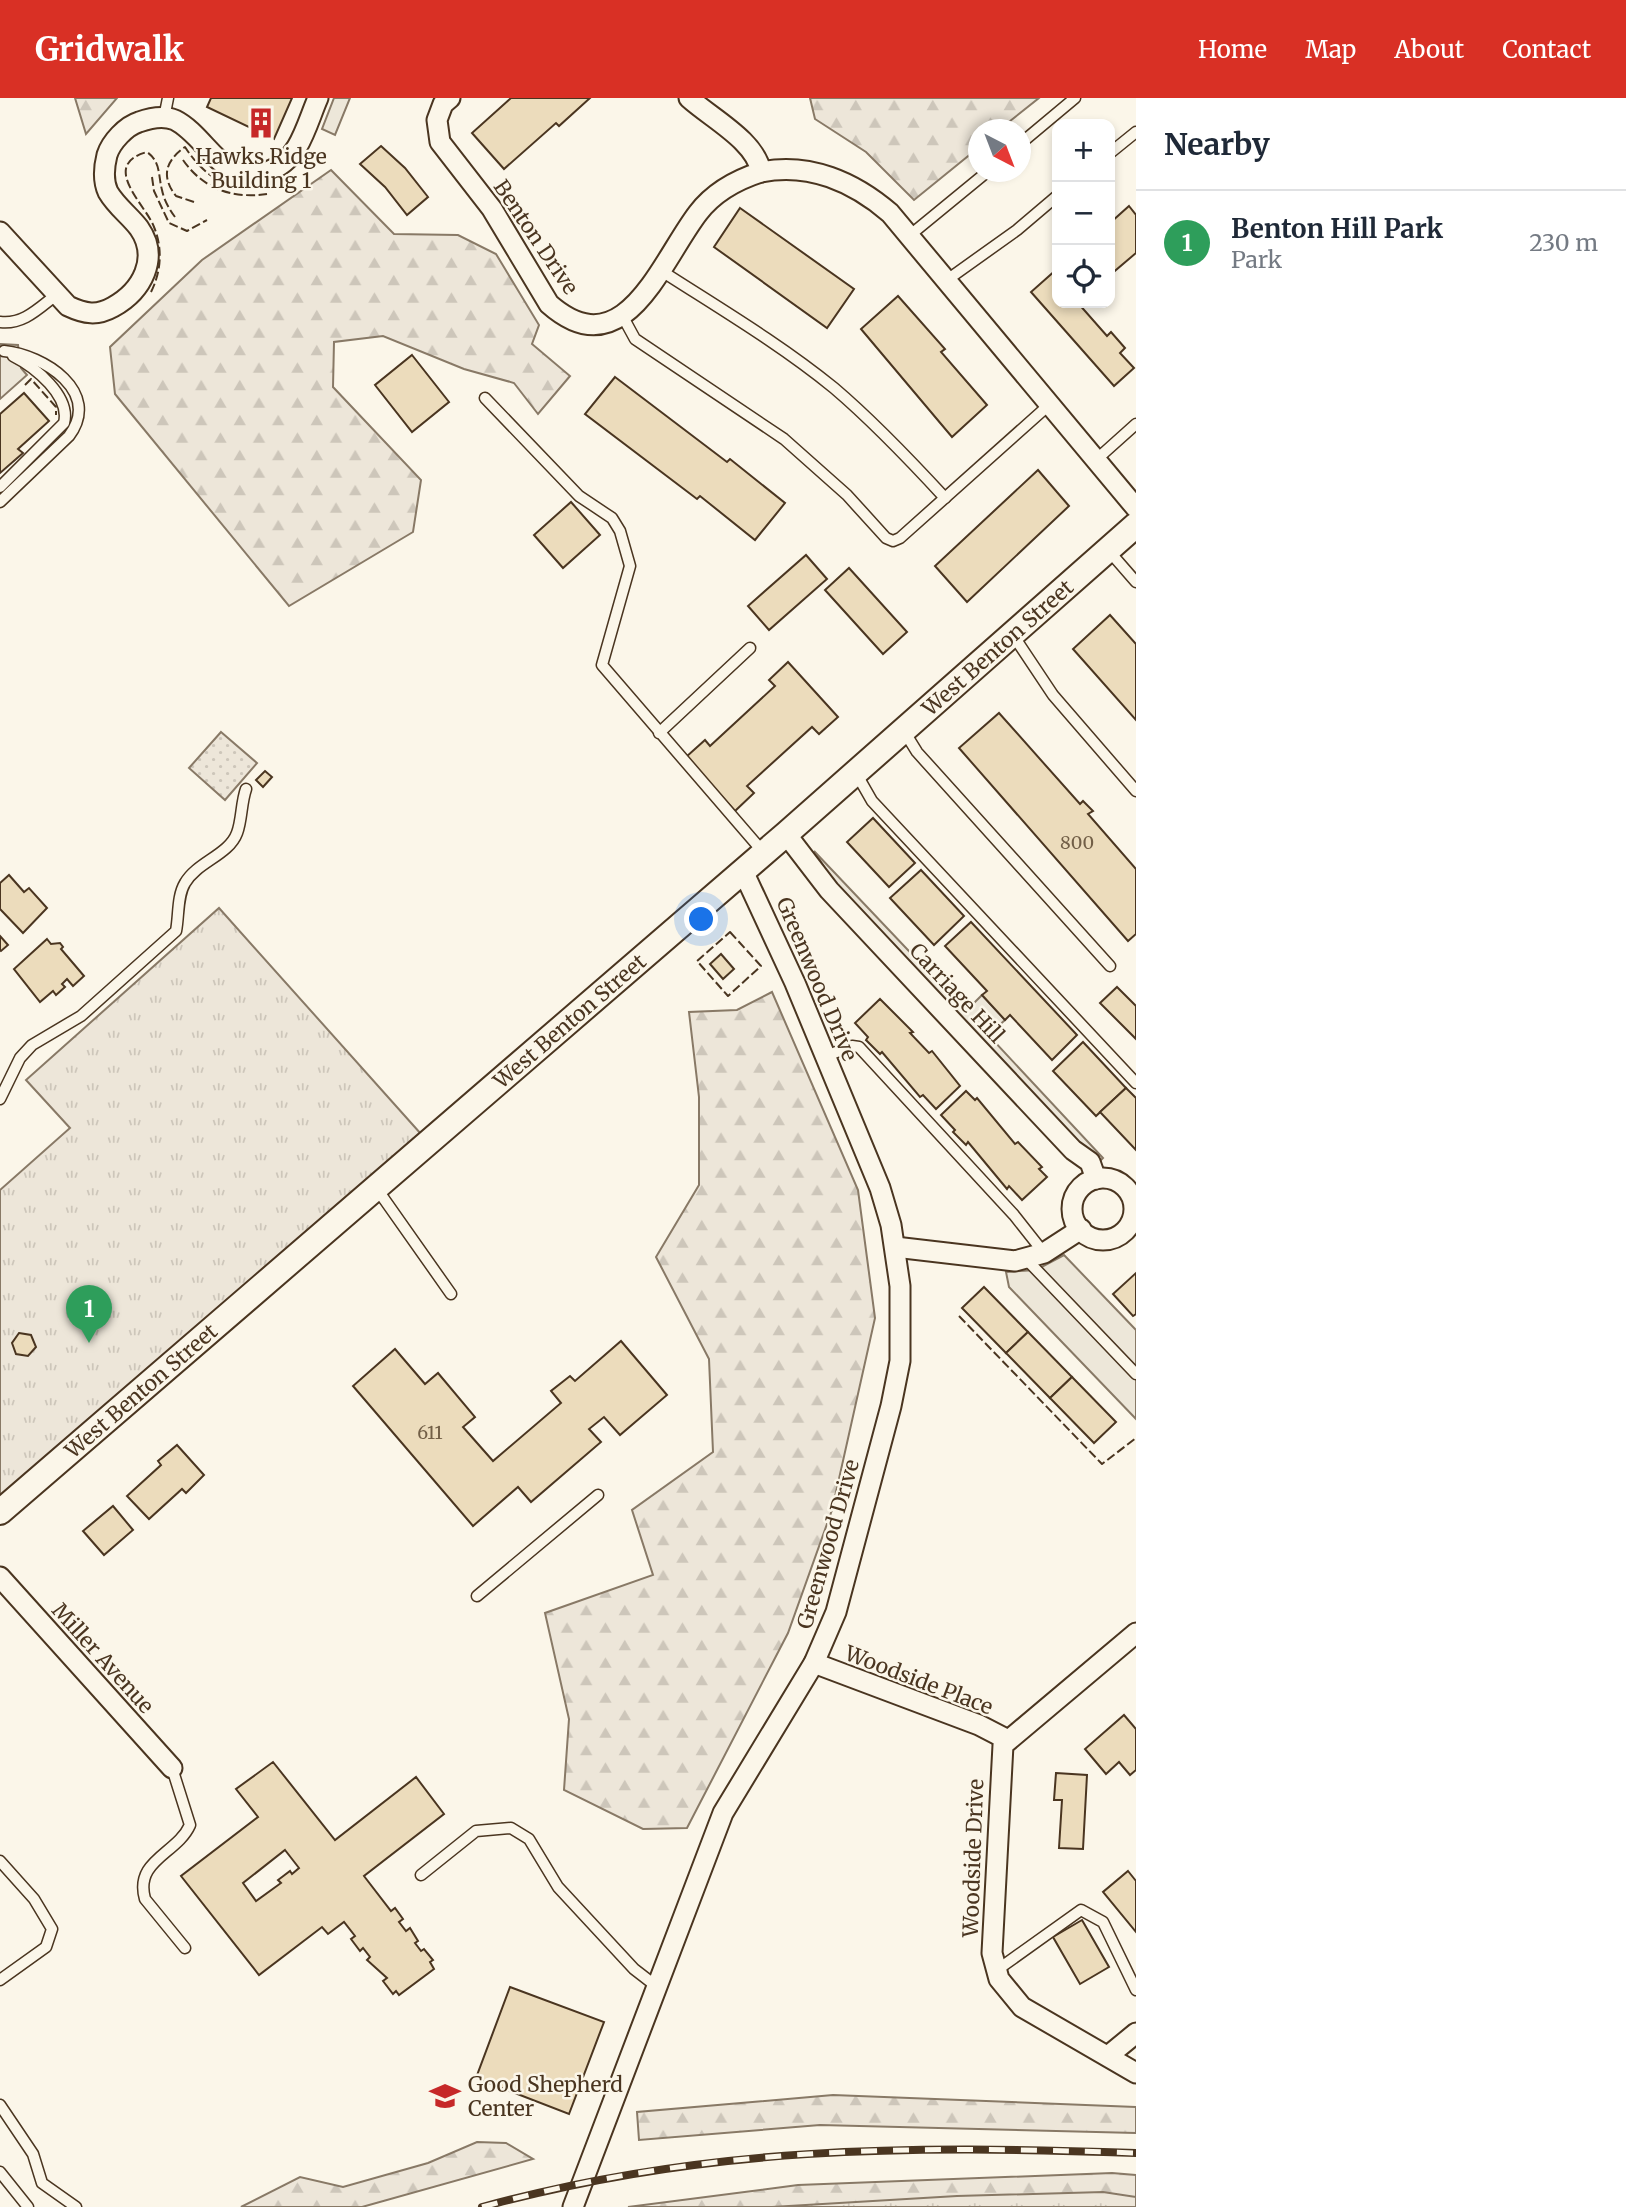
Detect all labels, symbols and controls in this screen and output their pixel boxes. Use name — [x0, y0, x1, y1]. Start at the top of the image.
text: Gridwalk — [35, 29, 184, 70]
text: Home — [1198, 34, 1267, 65]
text: Map — [1305, 34, 1356, 65]
text: About — [1394, 34, 1464, 65]
text: Contact — [1502, 34, 1591, 65]
building icon: Hawks Ridge Building 1 — [244, 106, 278, 140]
north arrow — [968, 119, 1031, 182]
map controls — [1052, 119, 1115, 308]
button: + — [1052, 119, 1115, 182]
text: Nearby — [1164, 125, 1270, 163]
place label: Hawks Ridge Building 1 — [195, 143, 327, 194]
street label: Benton Drive — [488, 174, 584, 300]
button: − — [1052, 182, 1115, 245]
text: Benton Hill Park — [1231, 212, 1443, 245]
text: 1 — [1182, 228, 1192, 257]
text: 230 m — [1529, 228, 1598, 257]
button: locate — [1052, 245, 1115, 308]
text: Park — [1231, 245, 1282, 274]
street label: West Benton Street — [915, 573, 1079, 722]
house number: 800 — [1060, 831, 1094, 854]
street label: Greenwood Drive — [770, 893, 864, 1065]
your location — [684, 902, 718, 936]
street label: Carriage Hill — [904, 937, 1011, 1049]
street label: West Benton Street — [487, 948, 651, 1095]
pin: 1 — [66, 1285, 112, 1343]
street label: West Benton Street — [58, 1317, 223, 1464]
house number: 611 — [417, 1421, 443, 1444]
street label: Greenwood Drive — [791, 1456, 865, 1632]
street label: Miller Avenue — [46, 1597, 160, 1719]
street label: Woodside Place — [840, 1639, 997, 1721]
street label: Woodside Drive — [957, 1778, 989, 1939]
place label: Good Shepherd Center — [468, 2071, 623, 2122]
school or university icon: Good Shepherd Center — [428, 2079, 462, 2113]

